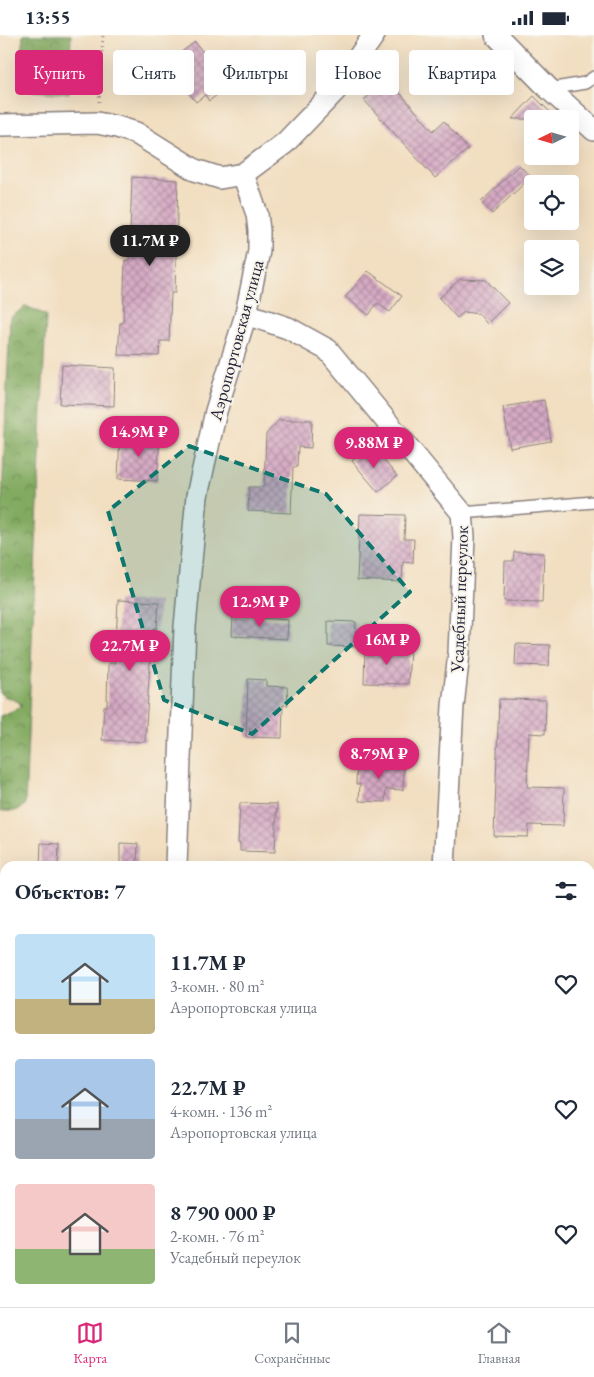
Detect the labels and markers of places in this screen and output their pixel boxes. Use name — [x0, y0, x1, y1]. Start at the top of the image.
pin: 11.7M ₽ — [104, 225, 196, 267]
pin: 14.9M ₽ — [93, 415, 185, 458]
pin: 9.88M ₽ — [328, 427, 420, 469]
pin: 12.9M ₽ — [214, 585, 306, 628]
pin: 16M ₽ — [352, 623, 422, 666]
pin: 22.7M ₽ — [84, 629, 176, 672]
pin: 8.79M ₽ — [333, 737, 425, 780]

